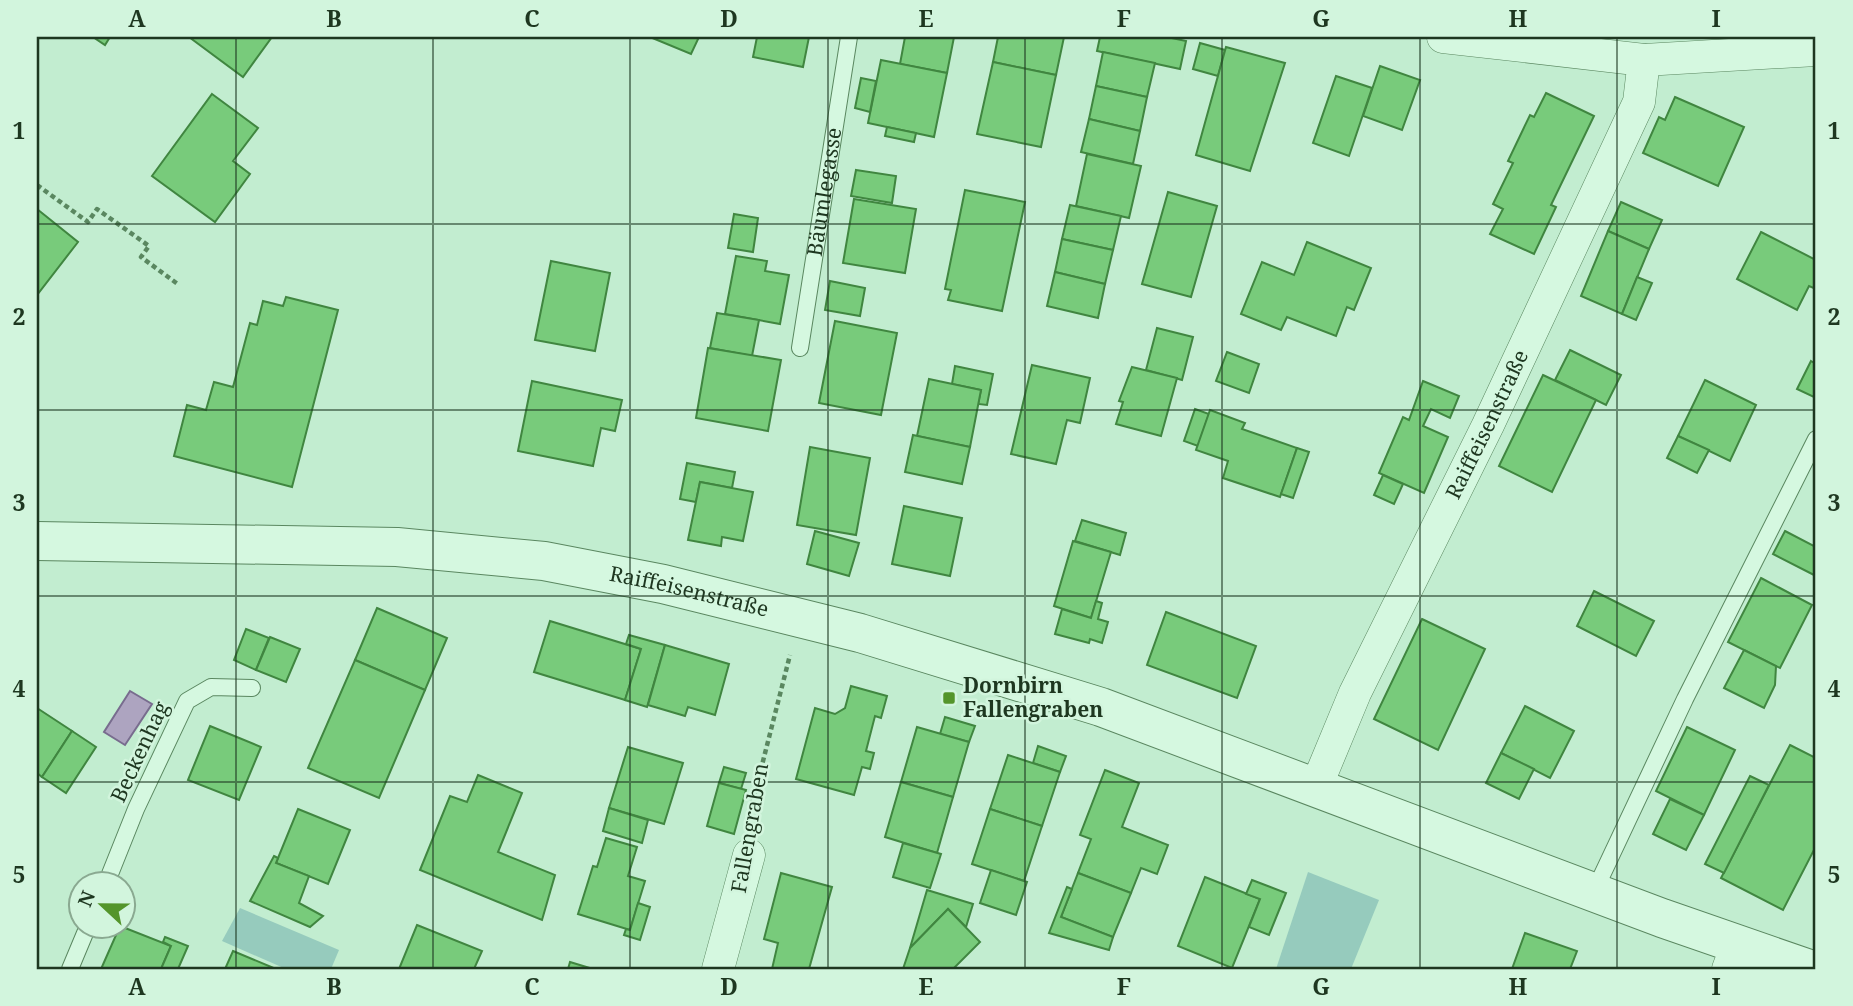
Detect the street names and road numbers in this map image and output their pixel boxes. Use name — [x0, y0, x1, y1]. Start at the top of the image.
street label: Bäumlegasse — [800, 125, 848, 258]
street label: Raiffeisenstraße — [1438, 345, 1534, 504]
street label: Raiffeisenstraße — [607, 559, 772, 623]
street label: Beckenhag — [103, 696, 175, 807]
street label: Fallengraben — [724, 761, 774, 895]

